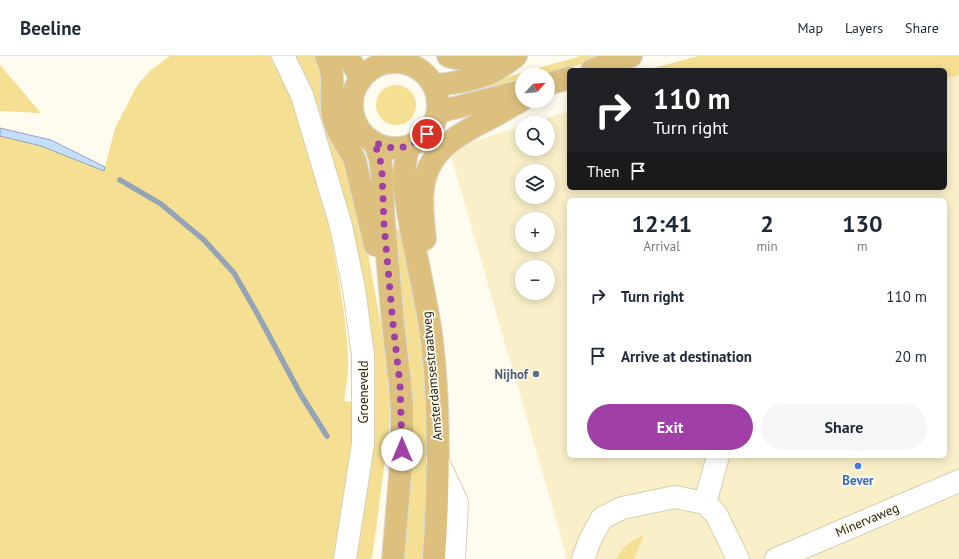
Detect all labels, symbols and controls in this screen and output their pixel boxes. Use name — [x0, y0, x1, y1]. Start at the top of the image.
text: Beeline — [20, 16, 81, 40]
text: Map — [797, 19, 823, 37]
text: Layers — [845, 19, 883, 37]
text: Share — [905, 19, 939, 37]
north arrow — [515, 68, 555, 108]
map controls — [515, 68, 555, 300]
text: 110 m — [653, 80, 730, 117]
icon: right — [587, 84, 639, 136]
button: search — [515, 116, 555, 156]
text: Turn right — [653, 116, 728, 139]
pin — [410, 117, 444, 151]
icon: arrive — [416, 123, 438, 145]
icon: arrive — [627, 160, 649, 182]
text: Then — [587, 162, 619, 181]
button: layers — [515, 164, 555, 204]
text: 12:41 — [631, 208, 692, 239]
text: 2 — [760, 208, 774, 239]
text: 130 — [842, 208, 883, 239]
button: + — [515, 212, 555, 252]
text: Arrival — [644, 238, 680, 255]
text: min — [756, 238, 778, 255]
text: m — [857, 238, 868, 255]
button: − — [515, 260, 555, 300]
icon: right — [587, 285, 609, 307]
text: Turn right — [621, 287, 684, 306]
text: 110 m — [886, 287, 927, 306]
street label: Amsterdamsestraatweg — [418, 311, 446, 441]
icon: arrive — [587, 345, 609, 367]
text: Arrive at destination — [621, 347, 752, 366]
text: 20 m — [894, 347, 927, 366]
street label: Groeneveld — [355, 361, 372, 423]
place label: Nijhof — [494, 366, 529, 383]
marker: Nijhof — [531, 369, 541, 379]
button: Exit — [587, 404, 753, 450]
button: Share — [761, 404, 927, 450]
position arrow — [381, 429, 423, 471]
marker: Bever — [853, 461, 863, 471]
place label: Bever — [842, 472, 874, 489]
street label: Minervaweg — [833, 499, 901, 541]

